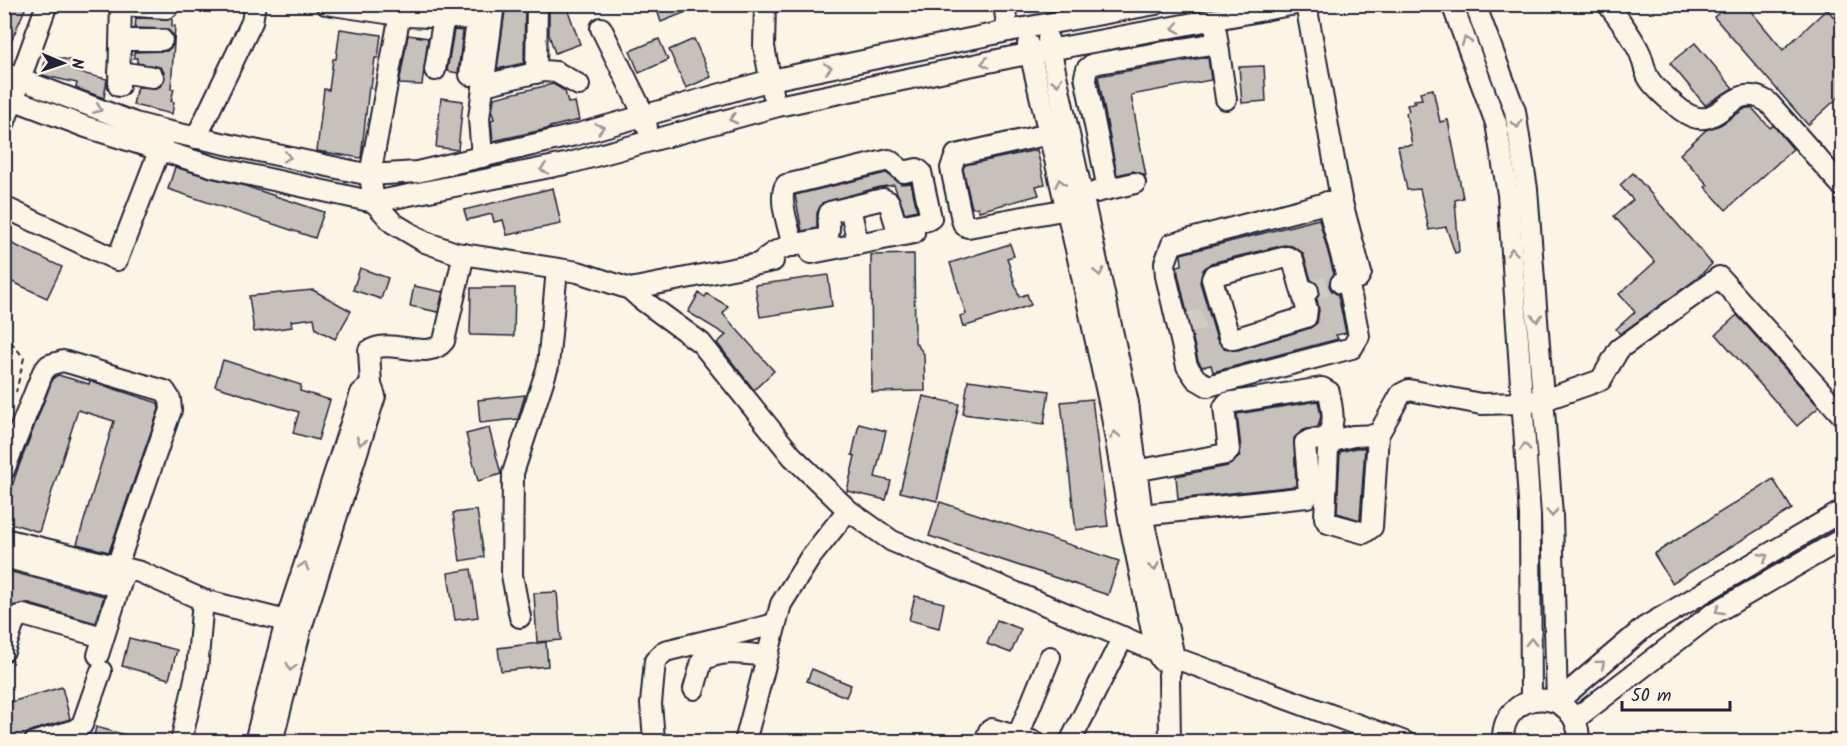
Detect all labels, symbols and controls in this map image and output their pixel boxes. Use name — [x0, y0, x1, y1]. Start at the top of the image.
one-way arrow — [1172, 21, 1182, 34]
north arrow — [33, 33, 93, 93]
one-way arrow — [1460, 36, 1473, 47]
one-way arrow — [980, 56, 990, 69]
text: N — [64, 58, 89, 69]
one-way arrow — [823, 62, 833, 75]
one-way arrow — [1050, 77, 1063, 87]
one-way arrow — [92, 102, 103, 114]
one-way arrow — [728, 112, 739, 124]
one-way arrow — [1510, 119, 1523, 129]
one-way arrow — [595, 123, 605, 135]
one-way arrow — [282, 150, 292, 163]
one-way arrow — [540, 162, 550, 175]
one-way arrow — [1055, 178, 1068, 188]
one-way arrow — [1506, 248, 1519, 257]
one-way arrow — [1092, 267, 1105, 277]
one-way arrow — [1531, 314, 1544, 323]
one-way arrow — [1109, 430, 1122, 440]
one-way arrow — [356, 435, 368, 446]
one-way arrow — [1519, 442, 1532, 451]
one-way arrow — [1545, 508, 1558, 517]
one-way arrow — [1758, 553, 1768, 565]
one-way arrow — [297, 561, 309, 572]
one-way arrow — [1146, 562, 1159, 572]
one-way arrow — [1715, 603, 1725, 615]
one-way arrow — [1525, 637, 1537, 646]
one-way arrow — [1594, 660, 1605, 671]
one-way arrow — [286, 661, 298, 672]
scale bar — [1622, 674, 1730, 712]
text: 50 m — [1631, 682, 1671, 711]

